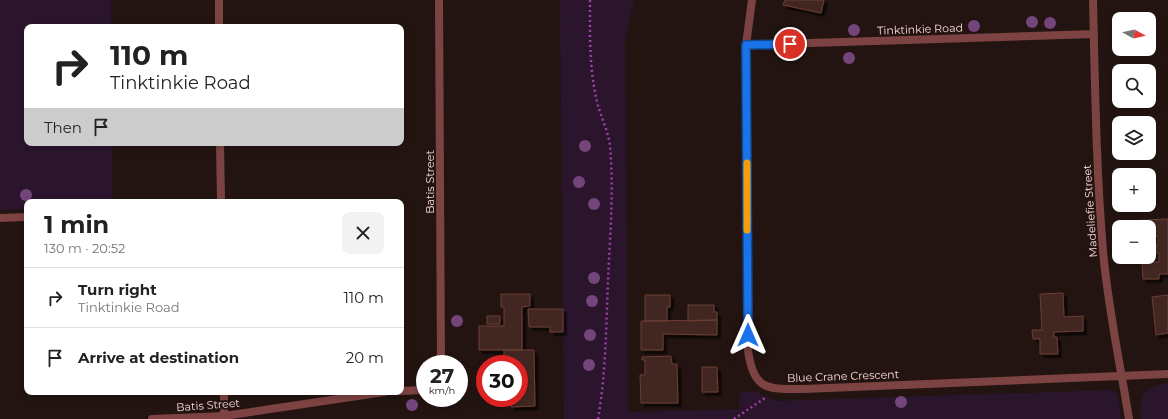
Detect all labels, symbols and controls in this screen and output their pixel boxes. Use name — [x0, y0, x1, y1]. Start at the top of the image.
north arrow — [1112, 12, 1156, 56]
map controls — [1112, 12, 1156, 264]
street label: Tinktinkie Road — [877, 21, 963, 37]
pin — [773, 27, 807, 61]
icon: arrive — [779, 33, 801, 55]
text: 110 m — [110, 38, 188, 72]
icon: right — [44, 40, 96, 92]
button: search — [1112, 64, 1156, 108]
text: Tinktinkie Road — [110, 72, 251, 94]
icon: arrive — [90, 116, 112, 138]
button: layers — [1112, 116, 1156, 160]
text: Then — [44, 118, 82, 137]
street label: Batis Street — [423, 150, 437, 214]
street label: Madeliefie Street — [1080, 164, 1100, 258]
button: + — [1112, 168, 1156, 212]
text: 1 min — [44, 210, 109, 239]
button: close — [342, 212, 384, 254]
button: − — [1112, 220, 1156, 264]
text: 130 m · 20:52 — [44, 240, 125, 256]
text: Turn right — [78, 280, 157, 299]
icon: right — [44, 287, 66, 309]
text: 110 m — [343, 288, 384, 307]
text: Tinktinkie Road — [78, 299, 180, 315]
position arrow — [727, 314, 769, 356]
icon: arrive — [44, 347, 66, 369]
text: Arrive at destination — [78, 348, 239, 367]
text: 20 m — [346, 348, 384, 367]
speed limit sign: 30 — [476, 355, 528, 407]
text: 27 — [430, 364, 454, 388]
street label: Blue Crane Crescent — [787, 367, 900, 385]
text: km/h — [429, 384, 455, 397]
street label: Batis Street — [176, 396, 241, 414]

